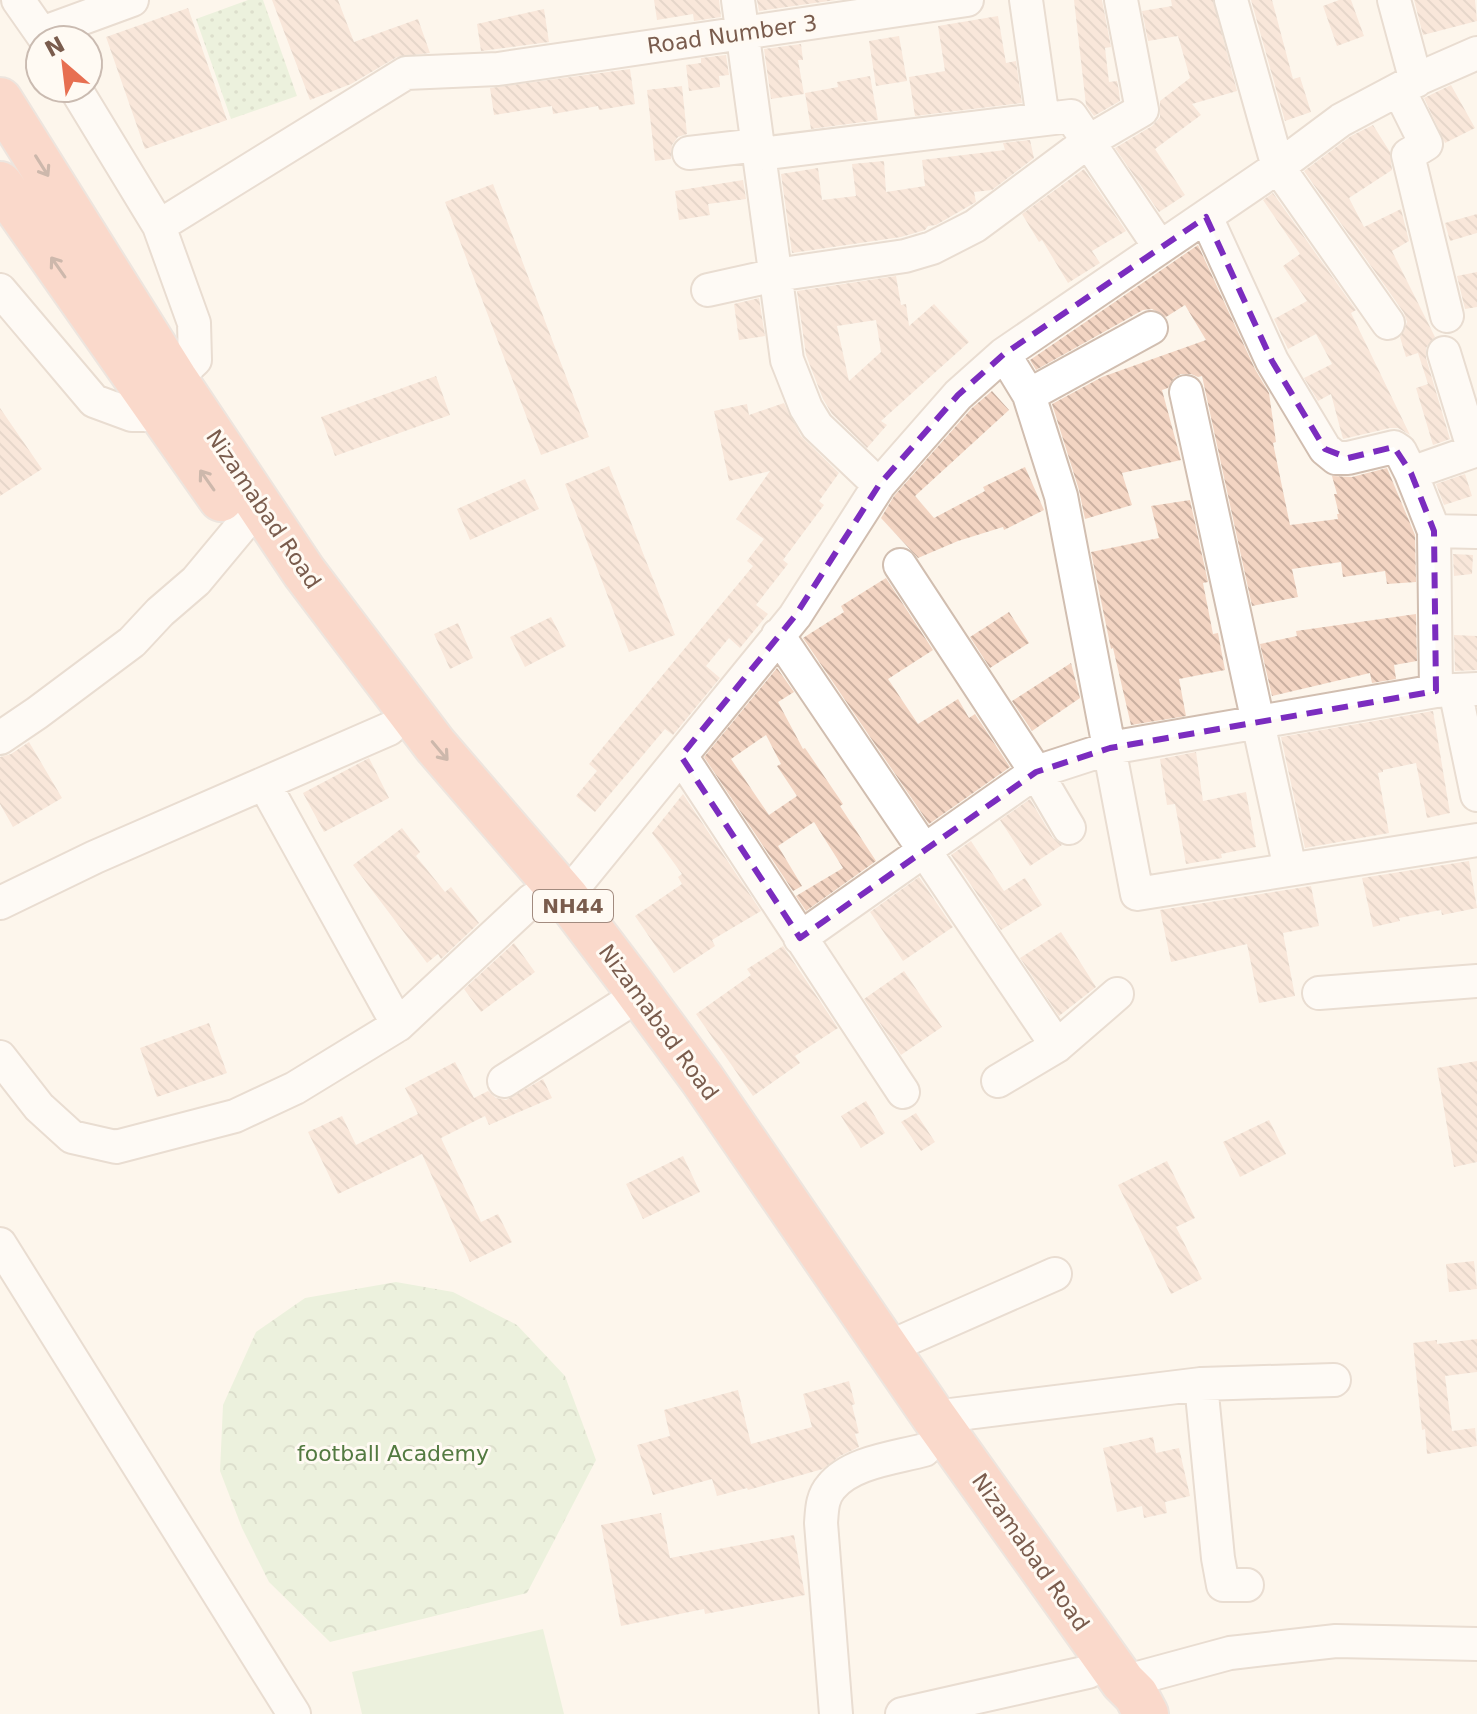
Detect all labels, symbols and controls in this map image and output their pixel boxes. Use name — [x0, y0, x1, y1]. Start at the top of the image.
street label: Road Number 3 — [645, 10, 819, 59]
north arrow — [24, 24, 104, 104]
text: N — [41, 31, 69, 62]
one-way arrow — [33, 155, 50, 177]
one-way arrow — [50, 256, 66, 278]
street label: Nizamabad Road — [201, 425, 326, 593]
one-way arrow — [199, 469, 216, 491]
one-way arrow — [431, 740, 449, 760]
road number: NH44 — [533, 890, 613, 922]
street label: Nizamabad Road — [594, 940, 723, 1105]
park label: football Academy — [297, 1441, 489, 1466]
street label: Nizamabad Road — [967, 1469, 1094, 1636]

